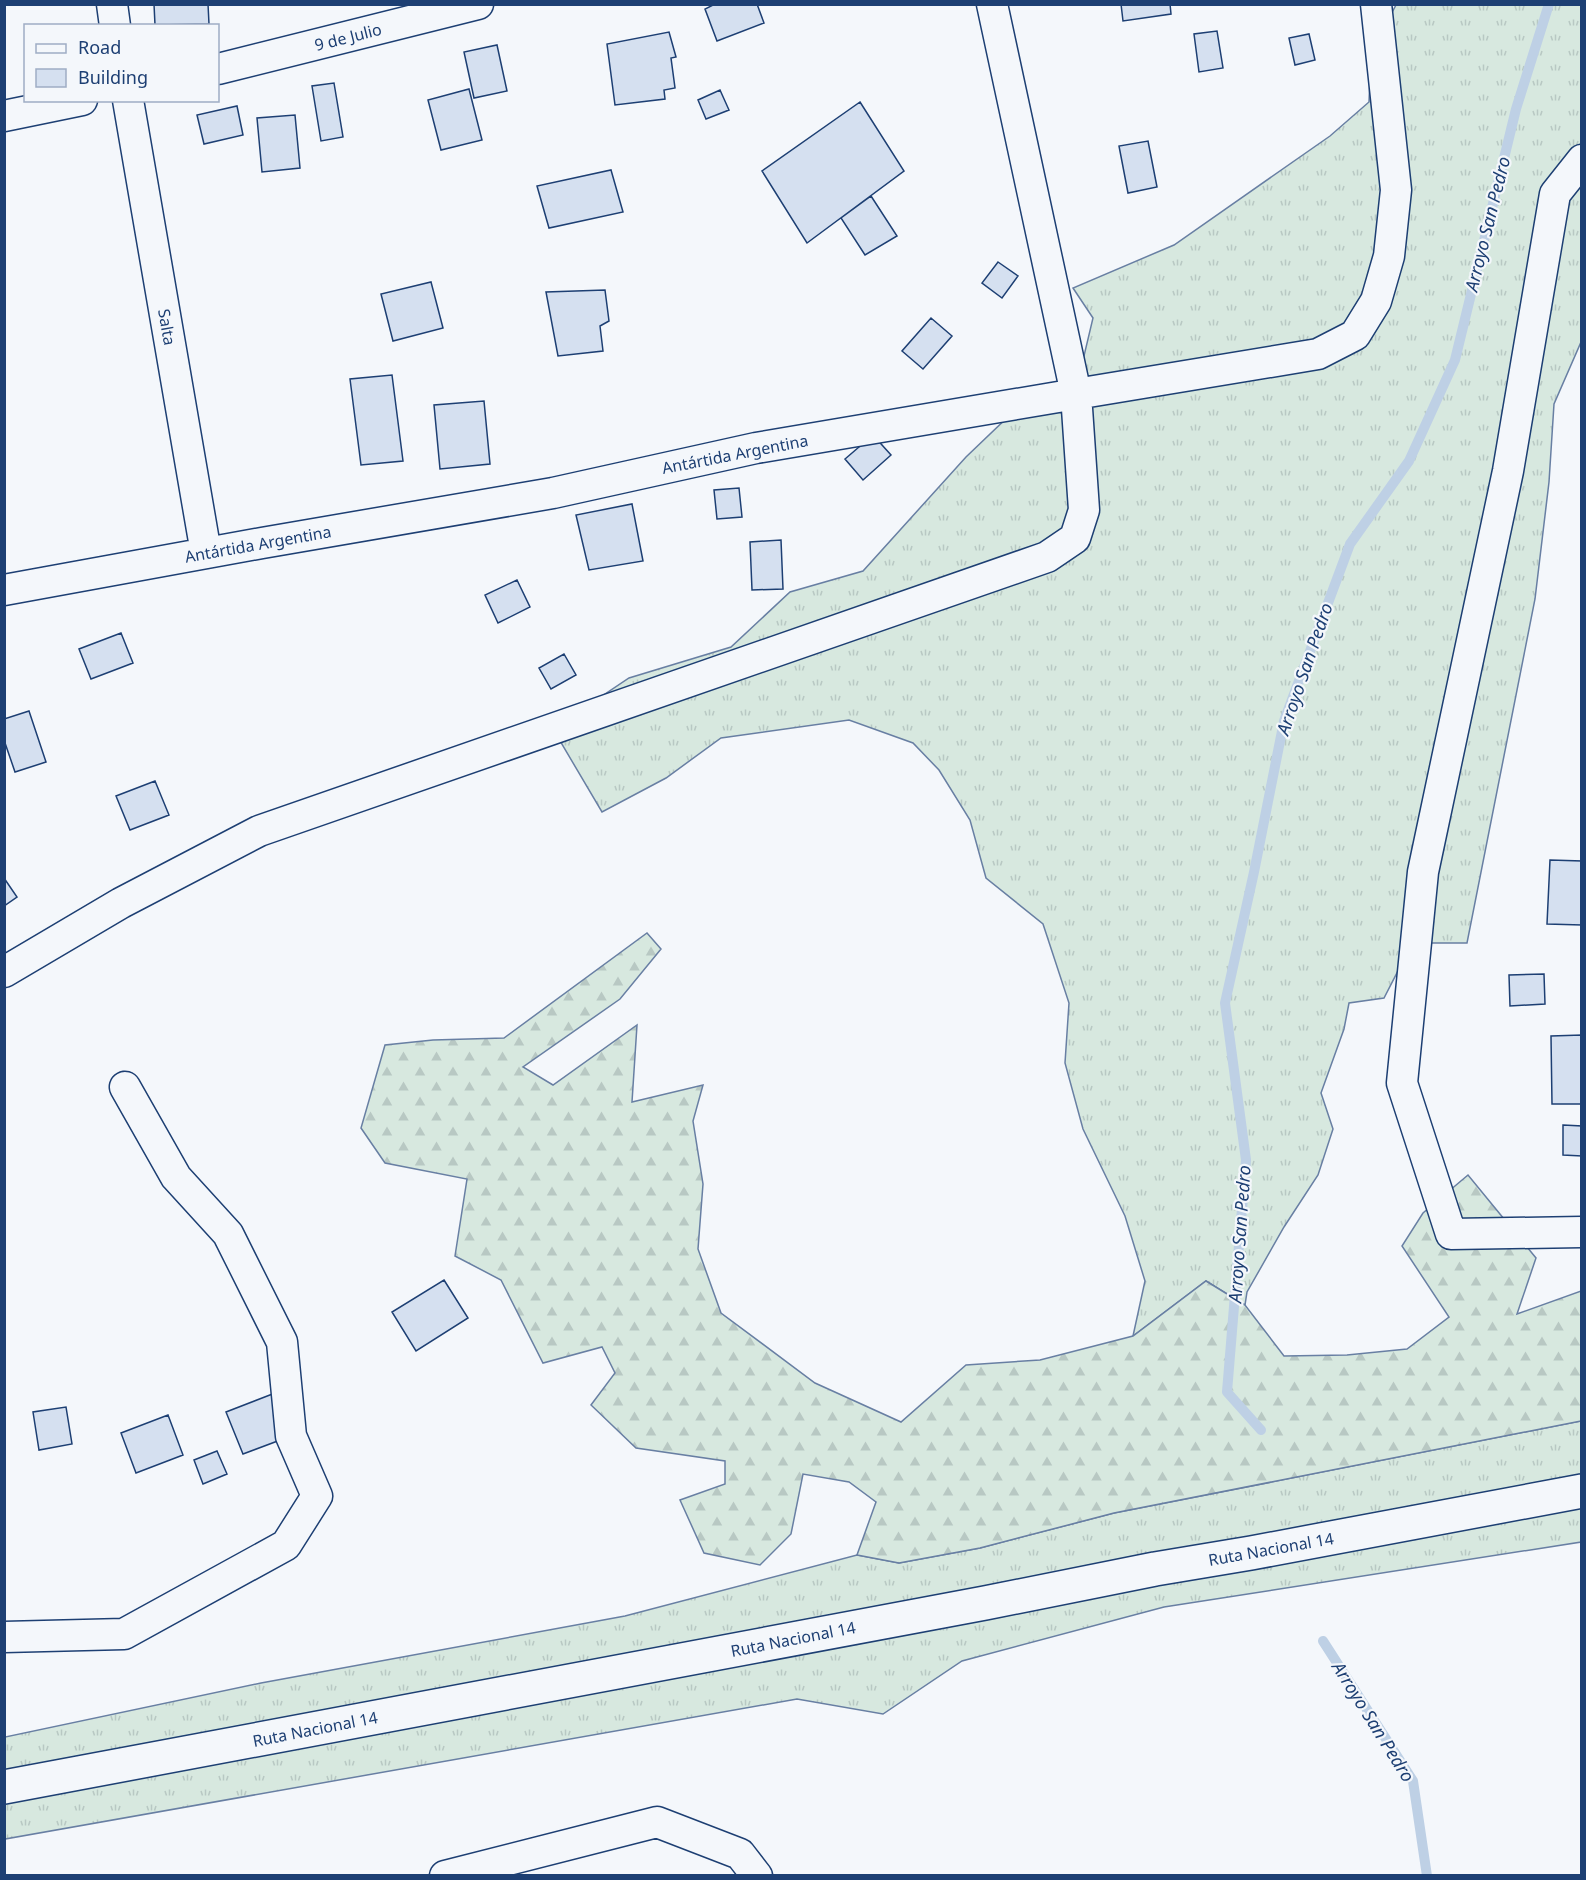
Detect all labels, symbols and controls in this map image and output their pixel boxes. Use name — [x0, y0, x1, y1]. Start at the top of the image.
street label: 9 de Julio — [312, 18, 384, 56]
legend — [24, 24, 219, 102]
text: Road — [78, 35, 121, 59]
text: Building — [78, 65, 148, 89]
water label: Arroyo San Pedro — [1458, 154, 1515, 296]
street label: Salta — [153, 307, 181, 347]
street label: Antártida Argentina — [660, 429, 810, 479]
street label: Antártida Argentina — [183, 520, 333, 568]
water label: Arroyo San Pedro — [1270, 600, 1338, 740]
water label: Arroyo San Pedro — [1222, 1164, 1256, 1306]
street label: Ruta Nacional 14 — [1207, 1527, 1335, 1571]
street label: Ruta Nacional 14 — [729, 1616, 857, 1662]
water label: Arroyo San Pedro — [1326, 1655, 1421, 1786]
street label: Ruta Nacional 14 — [251, 1706, 379, 1752]

